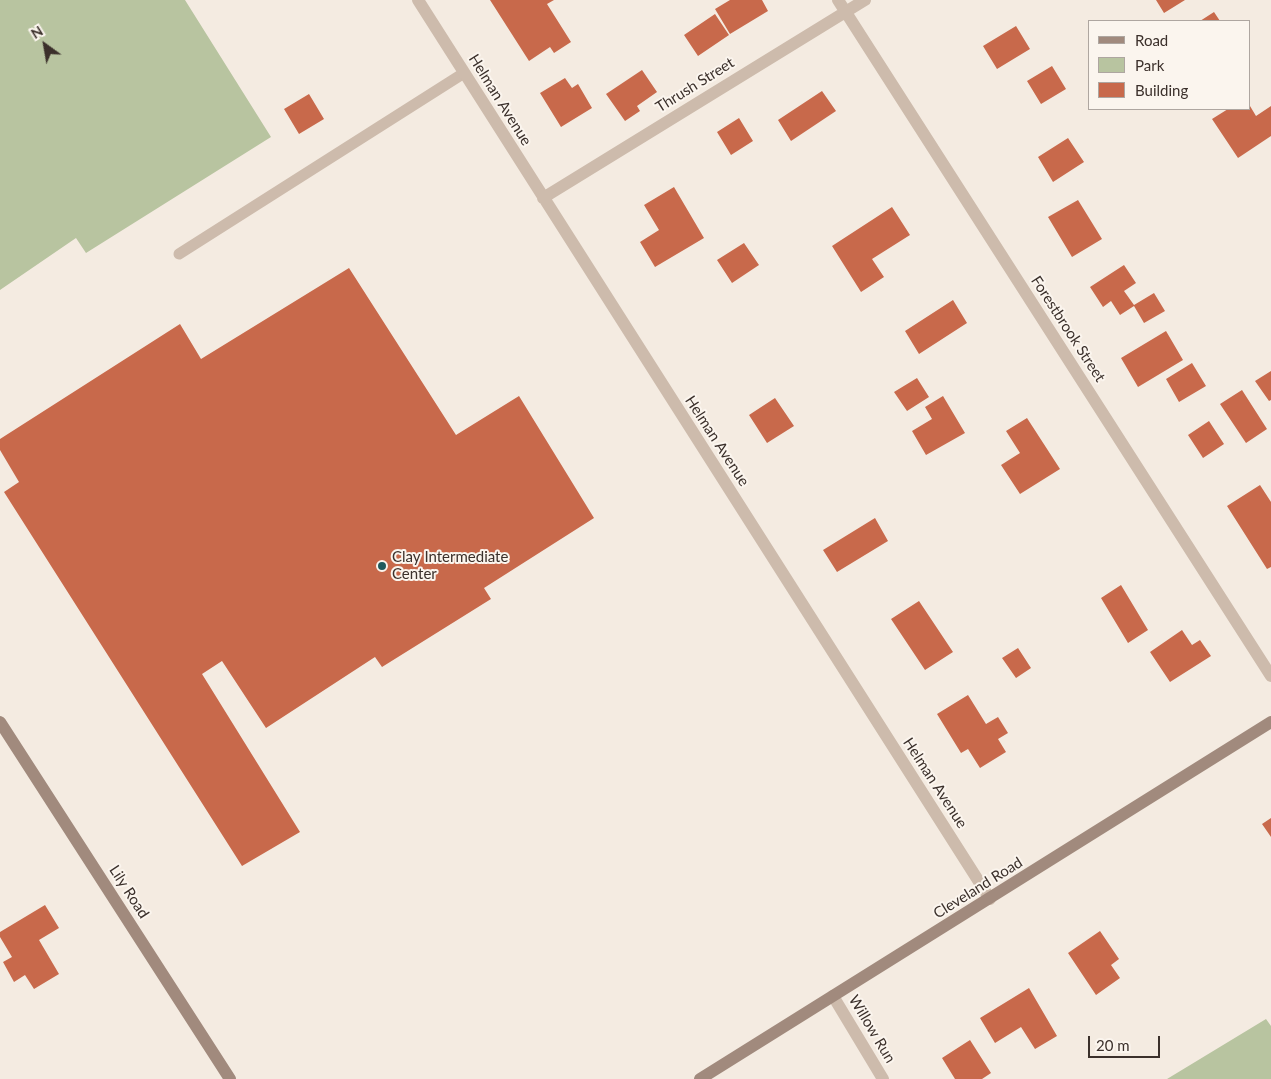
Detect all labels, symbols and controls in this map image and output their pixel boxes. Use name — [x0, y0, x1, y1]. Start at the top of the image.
north arrow — [20, 20, 70, 70]
legend — [1088, 20, 1251, 110]
text: N — [28, 22, 46, 42]
text: Road — [1135, 31, 1168, 49]
street label: Helman Avenue — [465, 51, 535, 149]
street label: Thrush Street — [652, 54, 738, 116]
text: Park — [1135, 56, 1164, 74]
text: Building — [1135, 81, 1188, 99]
street label: Forestbrook Street — [1027, 273, 1109, 385]
street label: Helman Avenue — [681, 392, 753, 490]
place label: Clay Intermediate Center — [392, 548, 508, 583]
marker: Clay Intermediate Center — [376, 560, 388, 572]
street label: Helman Avenue — [899, 734, 971, 832]
street label: Cleveland Road — [930, 853, 1026, 923]
street label: Lily Road — [105, 862, 153, 922]
street label: Willow Run — [845, 992, 899, 1066]
scale bar — [1091, 1026, 1164, 1058]
text: 20 m — [1096, 1036, 1130, 1054]

